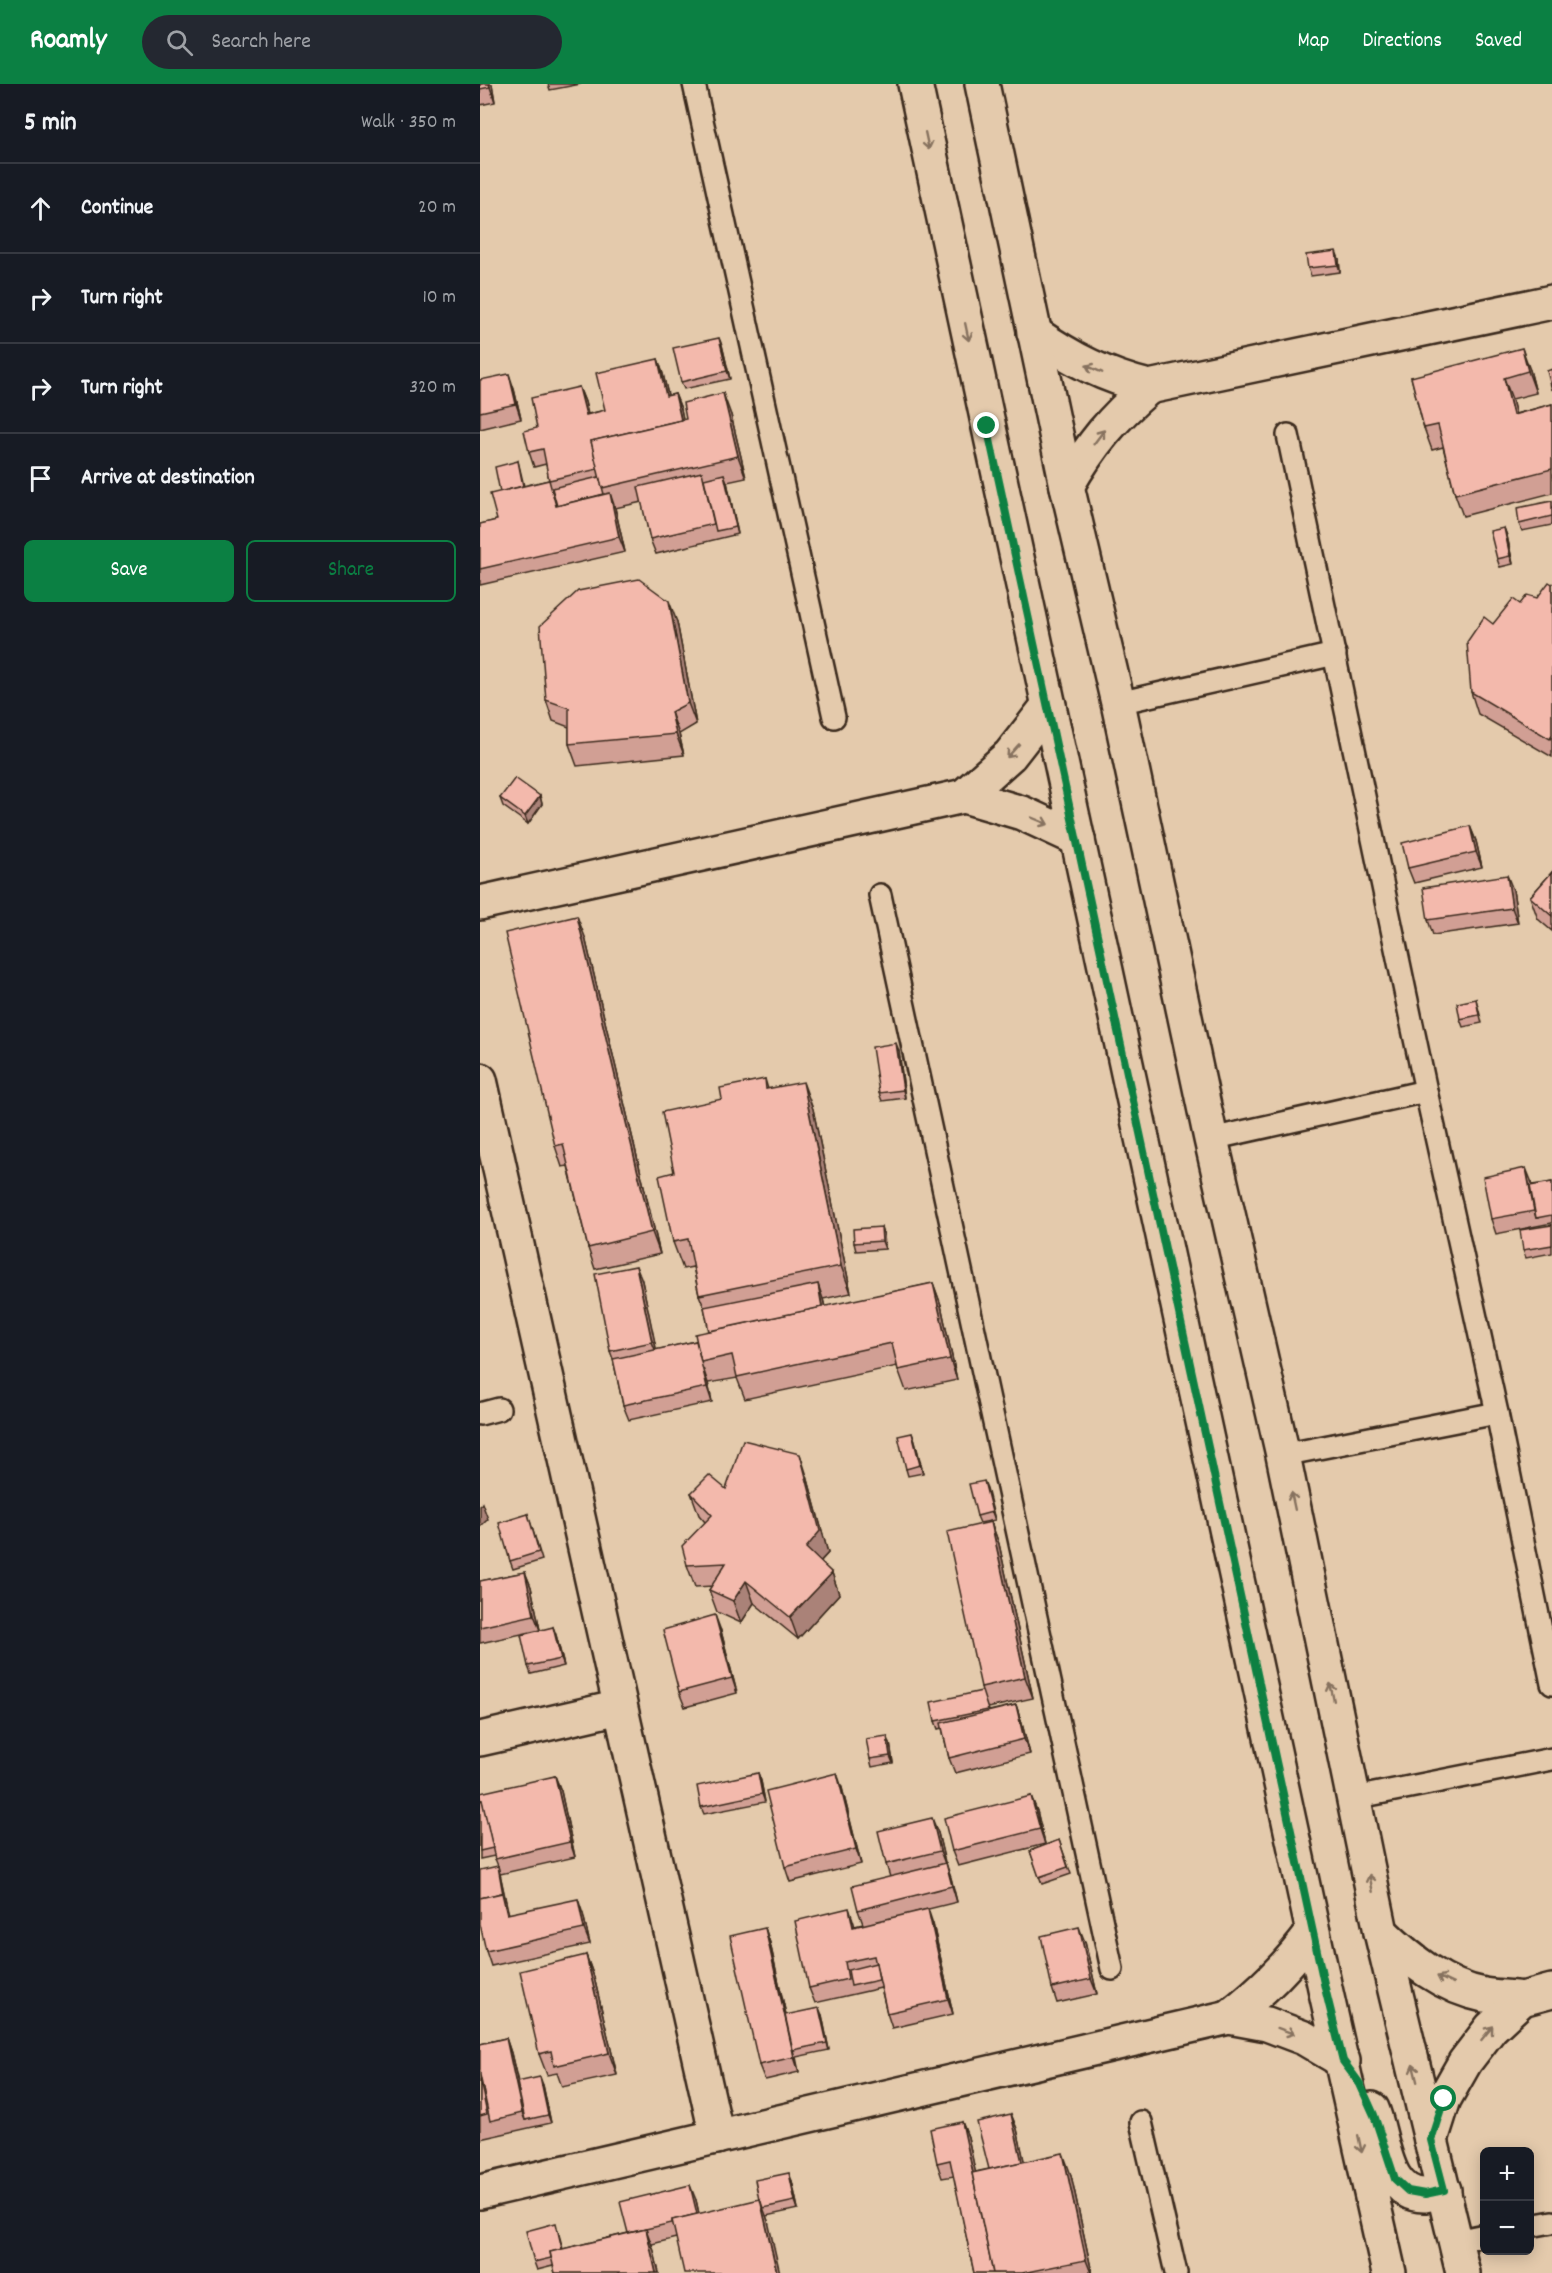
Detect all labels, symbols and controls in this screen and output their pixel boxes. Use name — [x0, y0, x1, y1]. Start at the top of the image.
search box — [142, 15, 562, 69]
text: Roamly — [30, 22, 106, 62]
icon: search — [163, 26, 196, 59]
text: Search here — [211, 27, 311, 58]
text: Map — [1298, 27, 1329, 57]
text: Directions — [1362, 27, 1442, 57]
text: Saved — [1475, 27, 1522, 57]
text: 5 min — [24, 105, 77, 142]
text: Walk · 350 m — [361, 109, 456, 137]
one-way arrow — [922, 131, 933, 150]
icon: ahead — [24, 192, 57, 225]
text: Continue — [81, 193, 153, 224]
text: 20 m — [418, 194, 456, 222]
icon: right — [24, 282, 57, 315]
text: Turn right — [81, 283, 163, 314]
text: 10 m — [422, 284, 456, 312]
one-way arrow — [962, 322, 973, 341]
one-way arrow — [1085, 363, 1103, 374]
icon: right — [24, 372, 57, 405]
text: Turn right — [81, 373, 163, 404]
text: 320 m — [409, 374, 456, 402]
route end — [973, 412, 999, 438]
one-way arrow — [1092, 429, 1105, 445]
icon: arrive — [24, 462, 57, 495]
text: Arrive at destination — [81, 463, 255, 494]
button: Save — [24, 540, 234, 602]
button: Share — [246, 540, 456, 602]
one-way arrow — [1006, 743, 1020, 758]
one-way arrow — [1030, 816, 1048, 827]
one-way arrow — [1287, 1492, 1298, 1511]
one-way arrow — [1326, 1683, 1337, 1702]
one-way arrow — [1365, 1874, 1376, 1893]
one-way arrow — [1437, 1973, 1455, 1985]
one-way arrow — [1481, 2026, 1494, 2042]
one-way arrow — [1276, 2027, 1295, 2038]
one-way arrow — [1409, 2064, 1421, 2083]
route start — [1430, 2085, 1456, 2111]
one-way arrow — [1355, 2134, 1366, 2153]
map controls — [1480, 2147, 1534, 2255]
button: + — [1480, 2147, 1534, 2201]
button: − — [1480, 2201, 1534, 2255]

